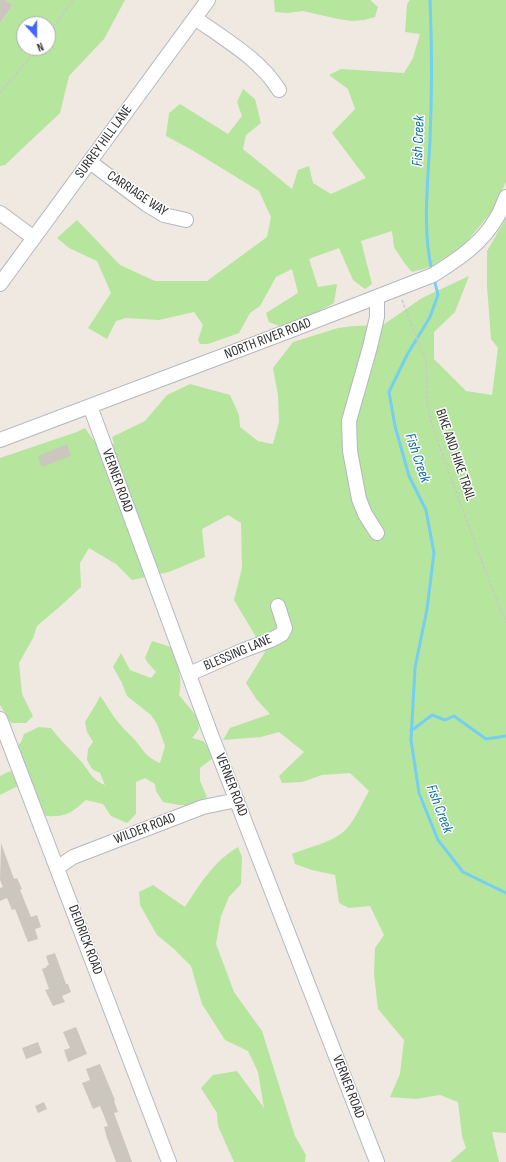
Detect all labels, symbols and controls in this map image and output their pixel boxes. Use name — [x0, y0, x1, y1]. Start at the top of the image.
north arrow — [16, 16, 56, 56]
text: N — [35, 40, 45, 54]
street label: SURREY HILL LANE — [72, 102, 136, 182]
water label: Fish Creek — [409, 115, 429, 167]
street label: CARRIAGE WAY — [104, 168, 170, 220]
street label: NORTH RIVER ROAD — [222, 315, 314, 363]
street label: BIKE AND HIKE TRAIL — [431, 407, 479, 503]
water label: Fish Creek — [400, 431, 434, 485]
street label: VERNER ROAD — [98, 447, 136, 515]
street label: BLESSING LANE — [201, 631, 275, 675]
street label: VERNER ROAD — [211, 751, 251, 819]
water label: Fish Creek — [421, 782, 457, 836]
street label: WILDER ROAD — [112, 810, 178, 848]
street label: DEIDRICK ROAD — [64, 903, 106, 977]
street label: VERNER ROAD — [328, 1053, 368, 1121]

